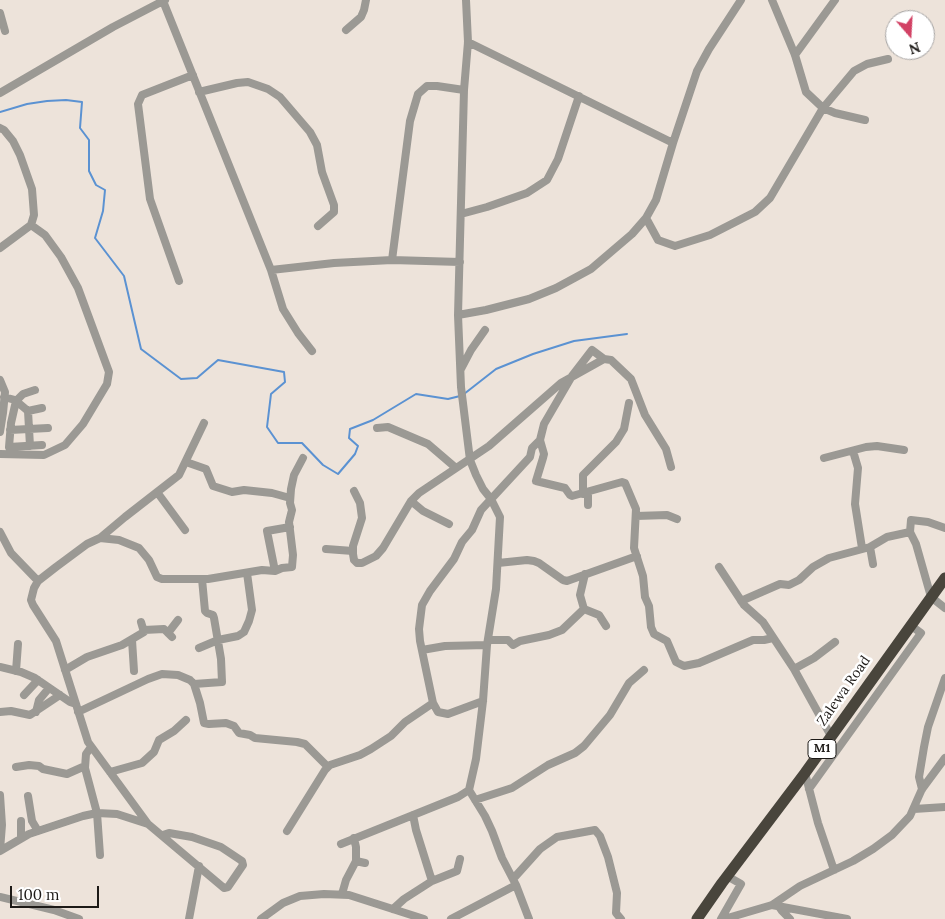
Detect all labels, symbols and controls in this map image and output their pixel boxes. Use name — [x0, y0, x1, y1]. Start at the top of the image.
north arrow — [885, 10, 935, 60]
text: N — [907, 38, 923, 59]
street label: Zalewa Road — [814, 653, 874, 729]
road number: M1 — [808, 740, 836, 759]
scale bar — [12, 876, 101, 908]
text: 100 m — [18, 885, 59, 904]

